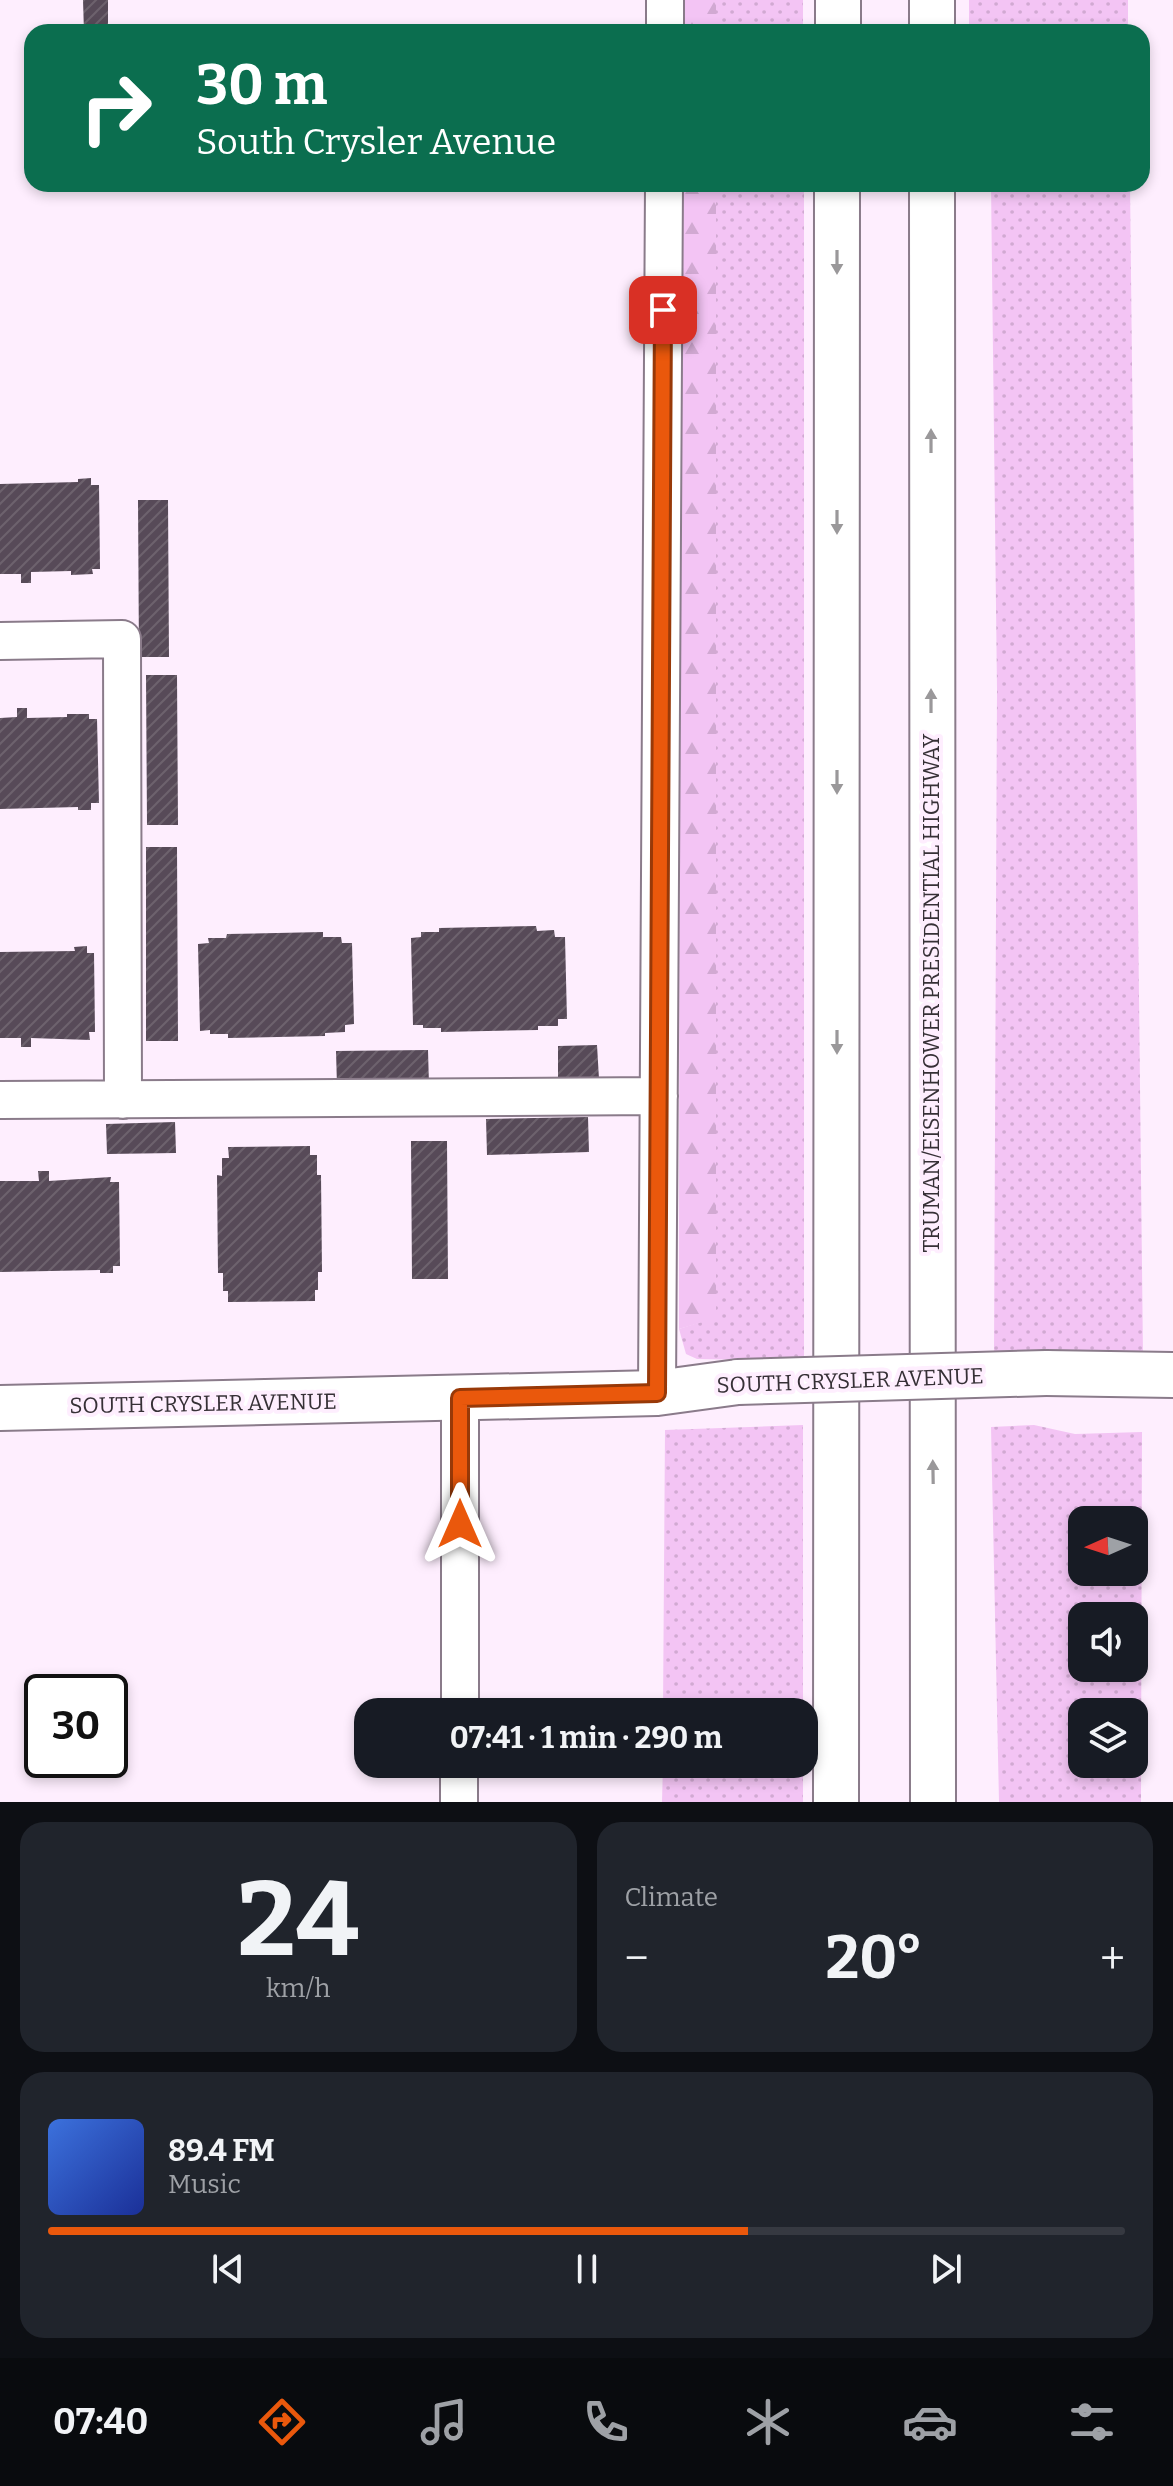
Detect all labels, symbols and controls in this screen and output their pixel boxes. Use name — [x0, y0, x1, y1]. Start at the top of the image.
text: 30 m — [196, 52, 327, 119]
icon: right — [64, 56, 168, 160]
text: South Crysler Avenue — [196, 120, 556, 164]
one-way arrow — [831, 250, 843, 275]
pin — [629, 276, 697, 344]
icon: arrive — [641, 288, 685, 332]
one-way arrow — [925, 428, 937, 453]
one-way arrow — [831, 510, 843, 535]
one-way arrow — [925, 688, 937, 713]
street label: TRUMAN/EISENHOWER PRESIDENTIAL HIGHWAY — [918, 733, 945, 1252]
one-way arrow — [831, 770, 843, 795]
one-way arrow — [831, 1030, 843, 1055]
street label: SOUTH CRYSLER AVENUE — [716, 1362, 984, 1399]
street label: SOUTH CRYSLER AVENUE — [69, 1388, 337, 1419]
one-way arrow — [927, 1459, 939, 1484]
position arrow — [418, 1482, 502, 1566]
north arrow — [1068, 1506, 1148, 1586]
map controls — [1068, 1506, 1148, 1778]
button: sound — [1068, 1602, 1148, 1682]
speed limit sign: 30 — [24, 1674, 128, 1778]
button: layers — [1068, 1698, 1148, 1778]
text: 07:41 · 1 min · 290 m — [450, 1720, 722, 1756]
text: 24 — [237, 1858, 359, 1983]
text: Climate — [625, 1882, 718, 1913]
text: 20° — [825, 1922, 923, 1994]
text: − — [625, 1932, 649, 1985]
text: + — [1100, 1932, 1125, 1985]
text: km/h — [266, 1973, 330, 2004]
text: 89.4 FM — [168, 2133, 275, 2169]
text: Music — [168, 2169, 241, 2200]
icon: previous — [206, 2247, 250, 2291]
icon: pause — [565, 2247, 609, 2291]
icon: next — [924, 2247, 968, 2291]
icon: directions — [254, 2394, 310, 2450]
icon: music — [416, 2394, 472, 2450]
icon: phone — [578, 2394, 634, 2450]
icon: climate — [740, 2394, 796, 2450]
icon: car — [902, 2394, 958, 2450]
icon: filters — [1064, 2394, 1120, 2450]
text: 07:40 — [53, 2400, 148, 2444]

